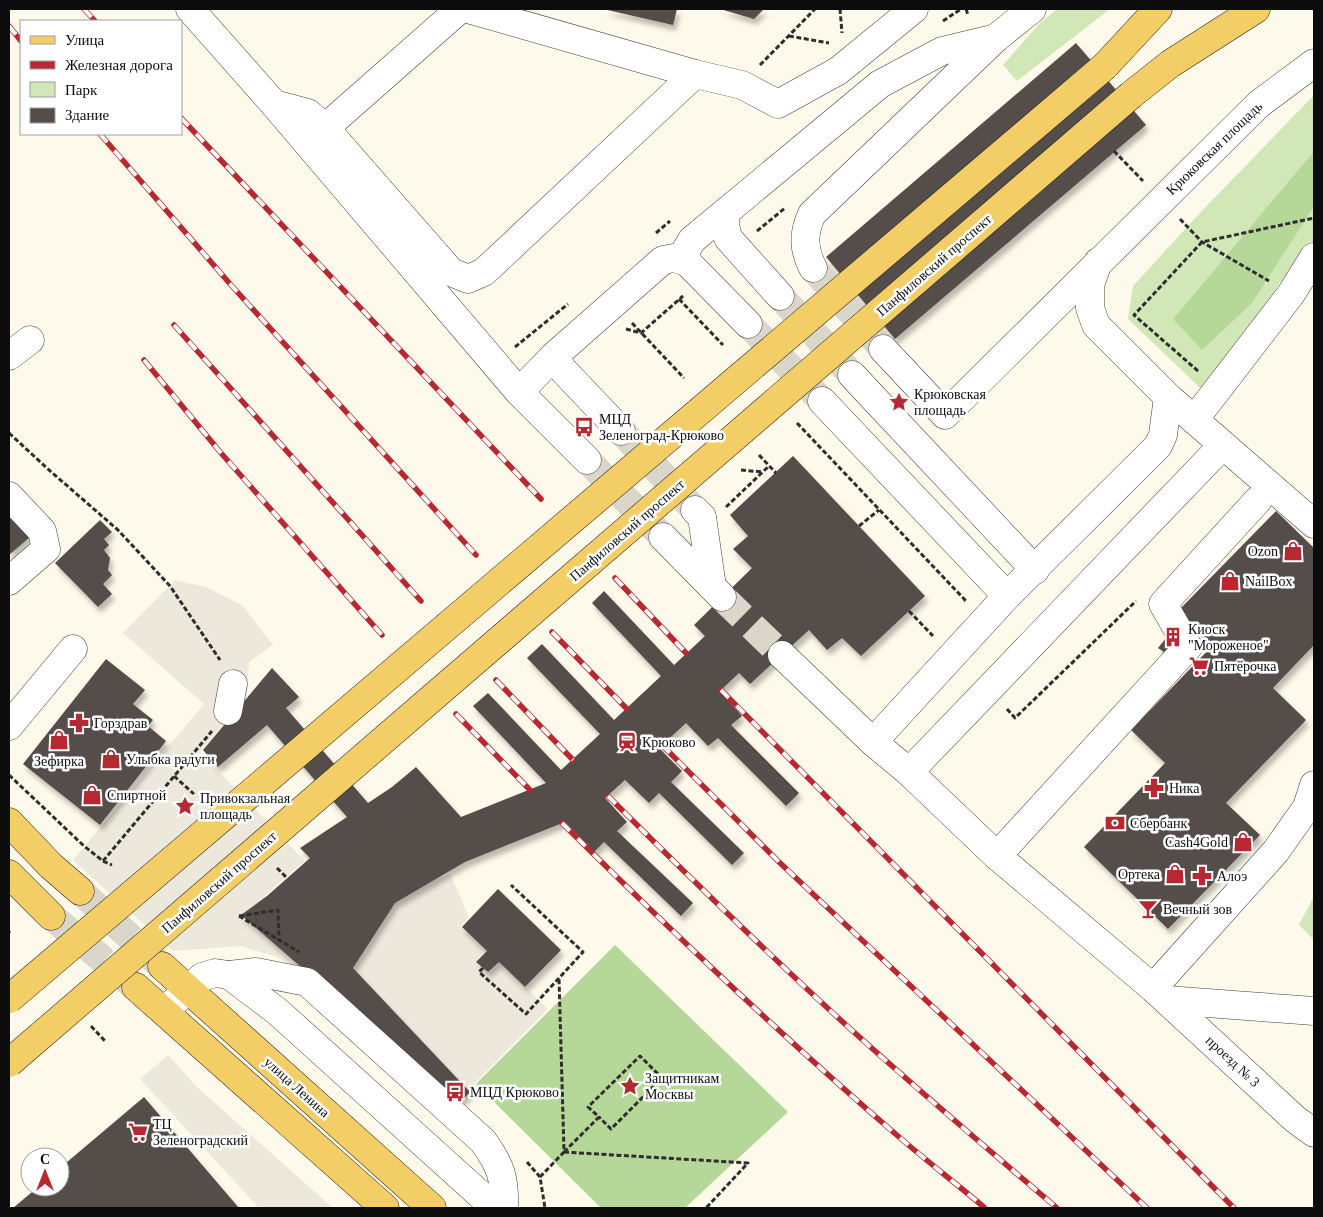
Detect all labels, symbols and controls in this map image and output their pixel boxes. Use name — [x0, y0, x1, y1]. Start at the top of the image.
legend — [20, 20, 182, 135]
text: Улица — [65, 32, 104, 48]
text: Железная дорога — [65, 57, 173, 73]
text: Парк — [65, 82, 98, 98]
street label: Крюковская площадь — [1163, 99, 1265, 198]
text: Здание — [65, 107, 109, 123]
street label: Панфиловский проспект — [874, 212, 995, 319]
place label: Крюковская площадь — [914, 387, 986, 418]
place icon: Крюковская площадь — [888, 391, 910, 413]
place label: МЦД Зеленоград-Крюково — [599, 412, 724, 443]
bus stop icon: МЦД Зеленоград-Крюково — [573, 416, 595, 438]
street label: Панфиловский проспект — [567, 477, 688, 584]
shop icon: Ozon — [1282, 540, 1304, 562]
place label: Ozon — [1248, 544, 1278, 559]
shop icon: NailBox — [1219, 570, 1241, 592]
place label: NailBox — [1245, 574, 1292, 589]
place label: Киоск "Мороженое" — [1188, 622, 1269, 653]
building icon: Киоск "Мороженое" — [1162, 626, 1184, 648]
supermarket icon: Пятёрочка — [1188, 655, 1210, 677]
place label: Пятёрочка — [1214, 659, 1277, 674]
pharmacy icon: Горздрав — [68, 712, 90, 734]
place label: Горздрав — [94, 716, 148, 731]
shop icon: Зефирка — [48, 729, 70, 751]
station icon: Крюково — [616, 731, 638, 753]
place label: Крюково — [642, 735, 695, 750]
shop icon: Улыбка радуги — [100, 748, 122, 770]
place label: Улыбка радуги — [126, 752, 215, 767]
place label: Зефирка — [34, 754, 85, 769]
pharmacy icon: Ника — [1143, 777, 1165, 799]
place label: Ника — [1169, 781, 1200, 796]
shop icon: Спиртной — [81, 784, 103, 806]
place label: Спиртной — [107, 788, 167, 803]
place label: Привокзальная площадь — [200, 791, 291, 822]
place icon: Привокзальная площадь — [174, 795, 196, 817]
bank icon: Сбербанк — [1104, 812, 1126, 834]
place label: Сбербанк — [1130, 816, 1187, 831]
street label: Панфиловский проспект — [159, 829, 280, 936]
shop icon: Cash4Gold — [1232, 831, 1254, 853]
place label: Cash4Gold — [1165, 835, 1228, 850]
shop icon: Ортека — [1164, 863, 1186, 885]
pharmacy icon: Алоэ — [1191, 865, 1213, 887]
place label: Ортека — [1118, 867, 1161, 882]
place label: Алоэ — [1217, 869, 1247, 884]
bar icon: Вечный зов — [1137, 898, 1159, 920]
place label: Вечный зов — [1163, 902, 1233, 917]
street label: проезд № 3 — [1203, 1033, 1263, 1090]
street label: улица Ленина — [261, 1054, 333, 1121]
place label: Защитникам Москвы — [645, 1071, 719, 1102]
place icon: Защитникам Москвы — [619, 1075, 641, 1097]
bus stop icon: МЦД Крюково — [444, 1081, 466, 1103]
place label: МЦД Крюково — [470, 1085, 559, 1100]
place label: ТЦ Зеленоградский — [153, 1117, 249, 1148]
supermarket icon: ТЦ Зеленоградский — [127, 1121, 149, 1143]
north arrow — [20, 1147, 70, 1197]
text: С — [40, 1152, 50, 1167]

